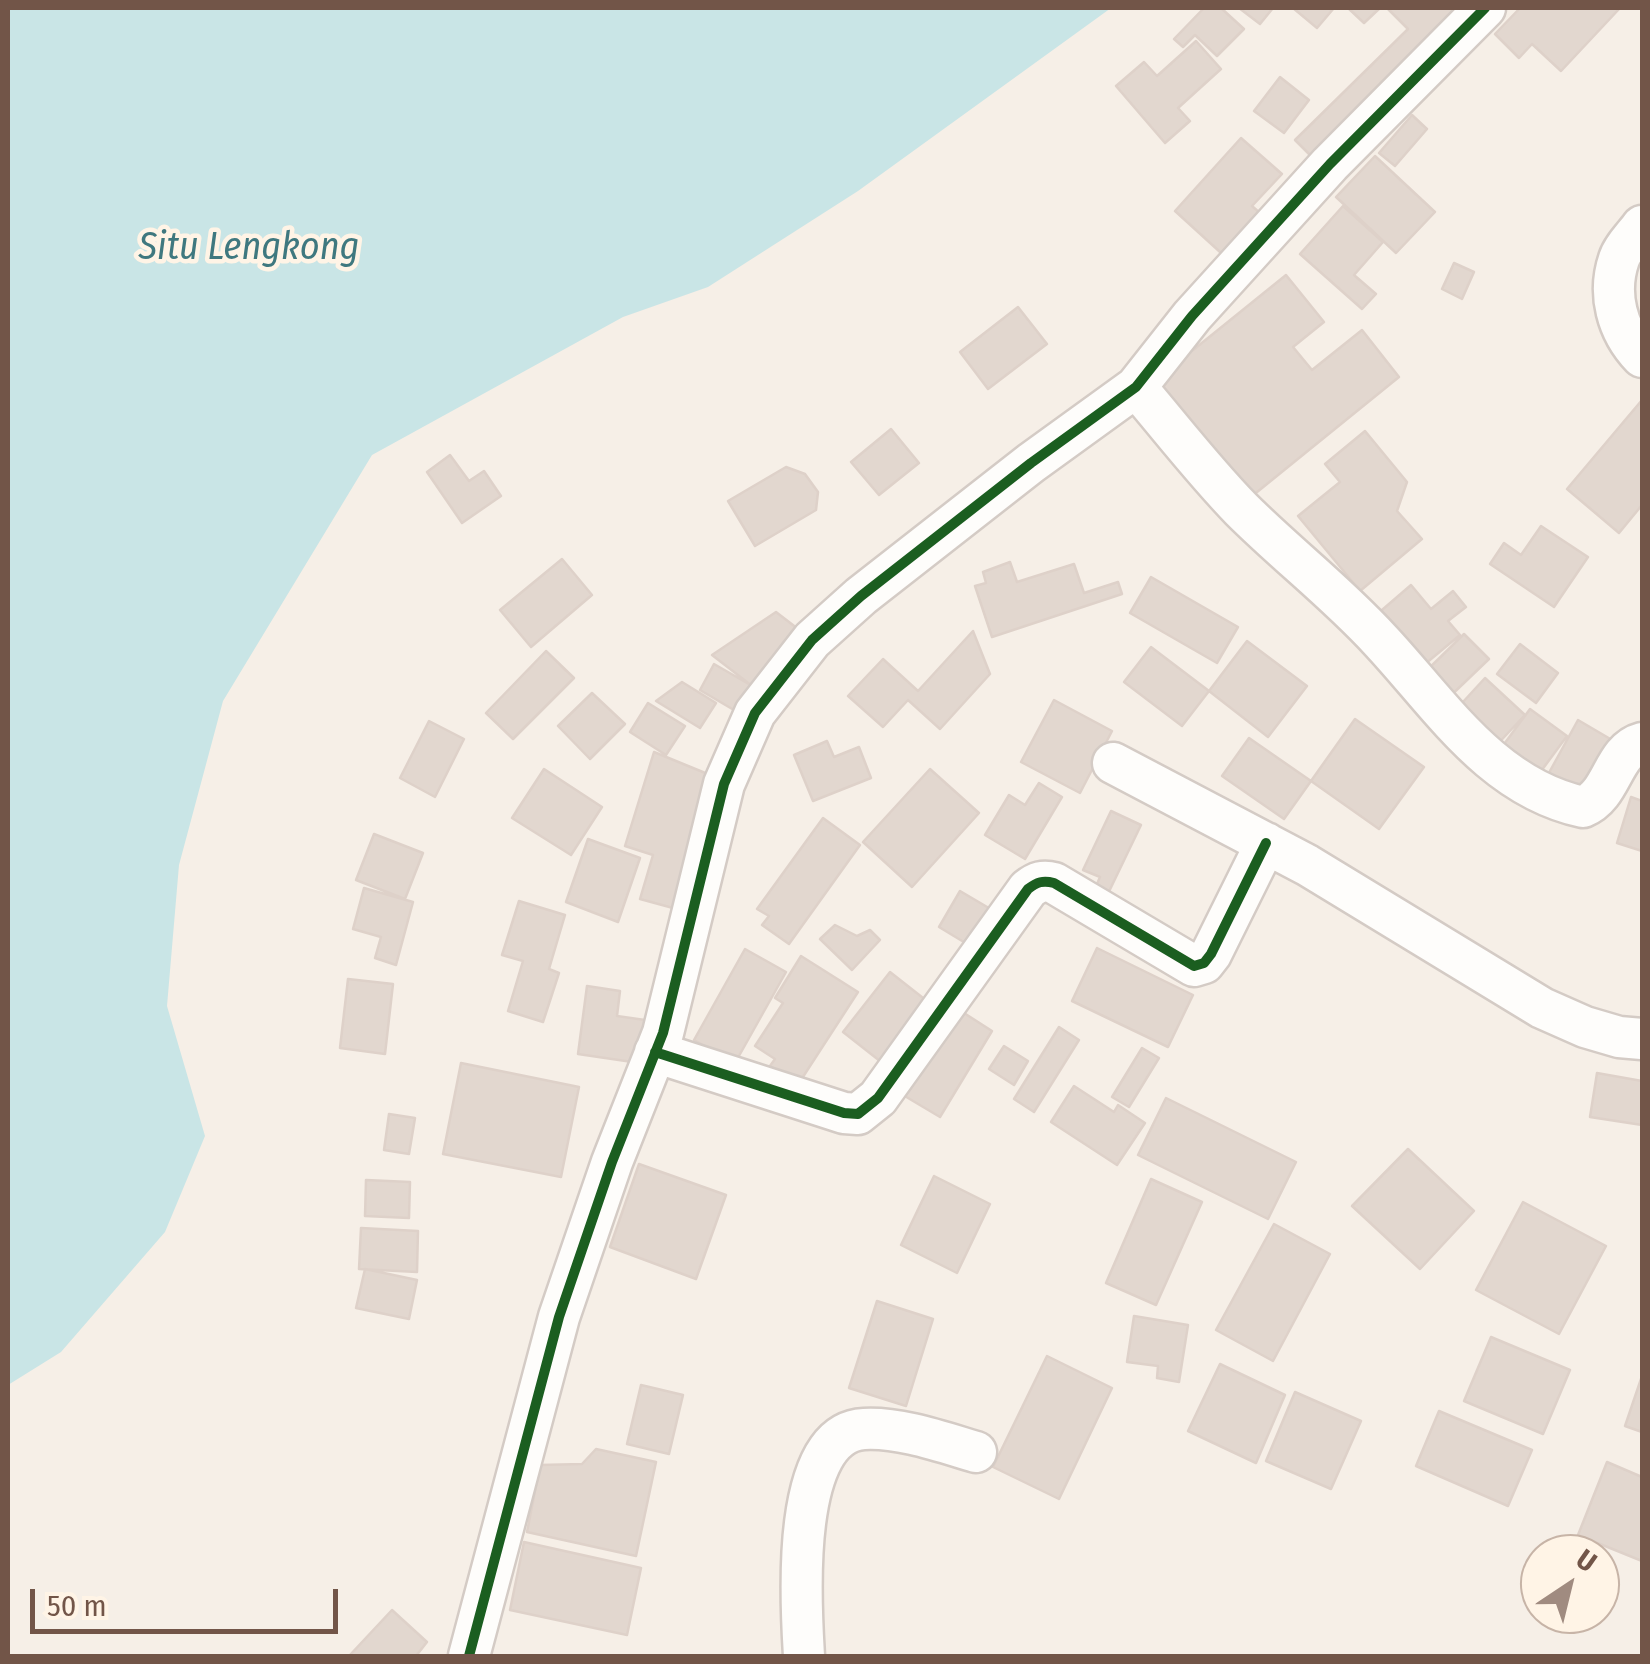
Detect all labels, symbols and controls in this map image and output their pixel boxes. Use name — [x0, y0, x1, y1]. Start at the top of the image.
water label: Situ Lengkong — [139, 225, 359, 271]
north arrow — [1520, 1534, 1620, 1634]
text: U — [1570, 1542, 1603, 1579]
scale bar — [35, 1569, 342, 1631]
text: 50 m — [47, 1588, 107, 1624]

